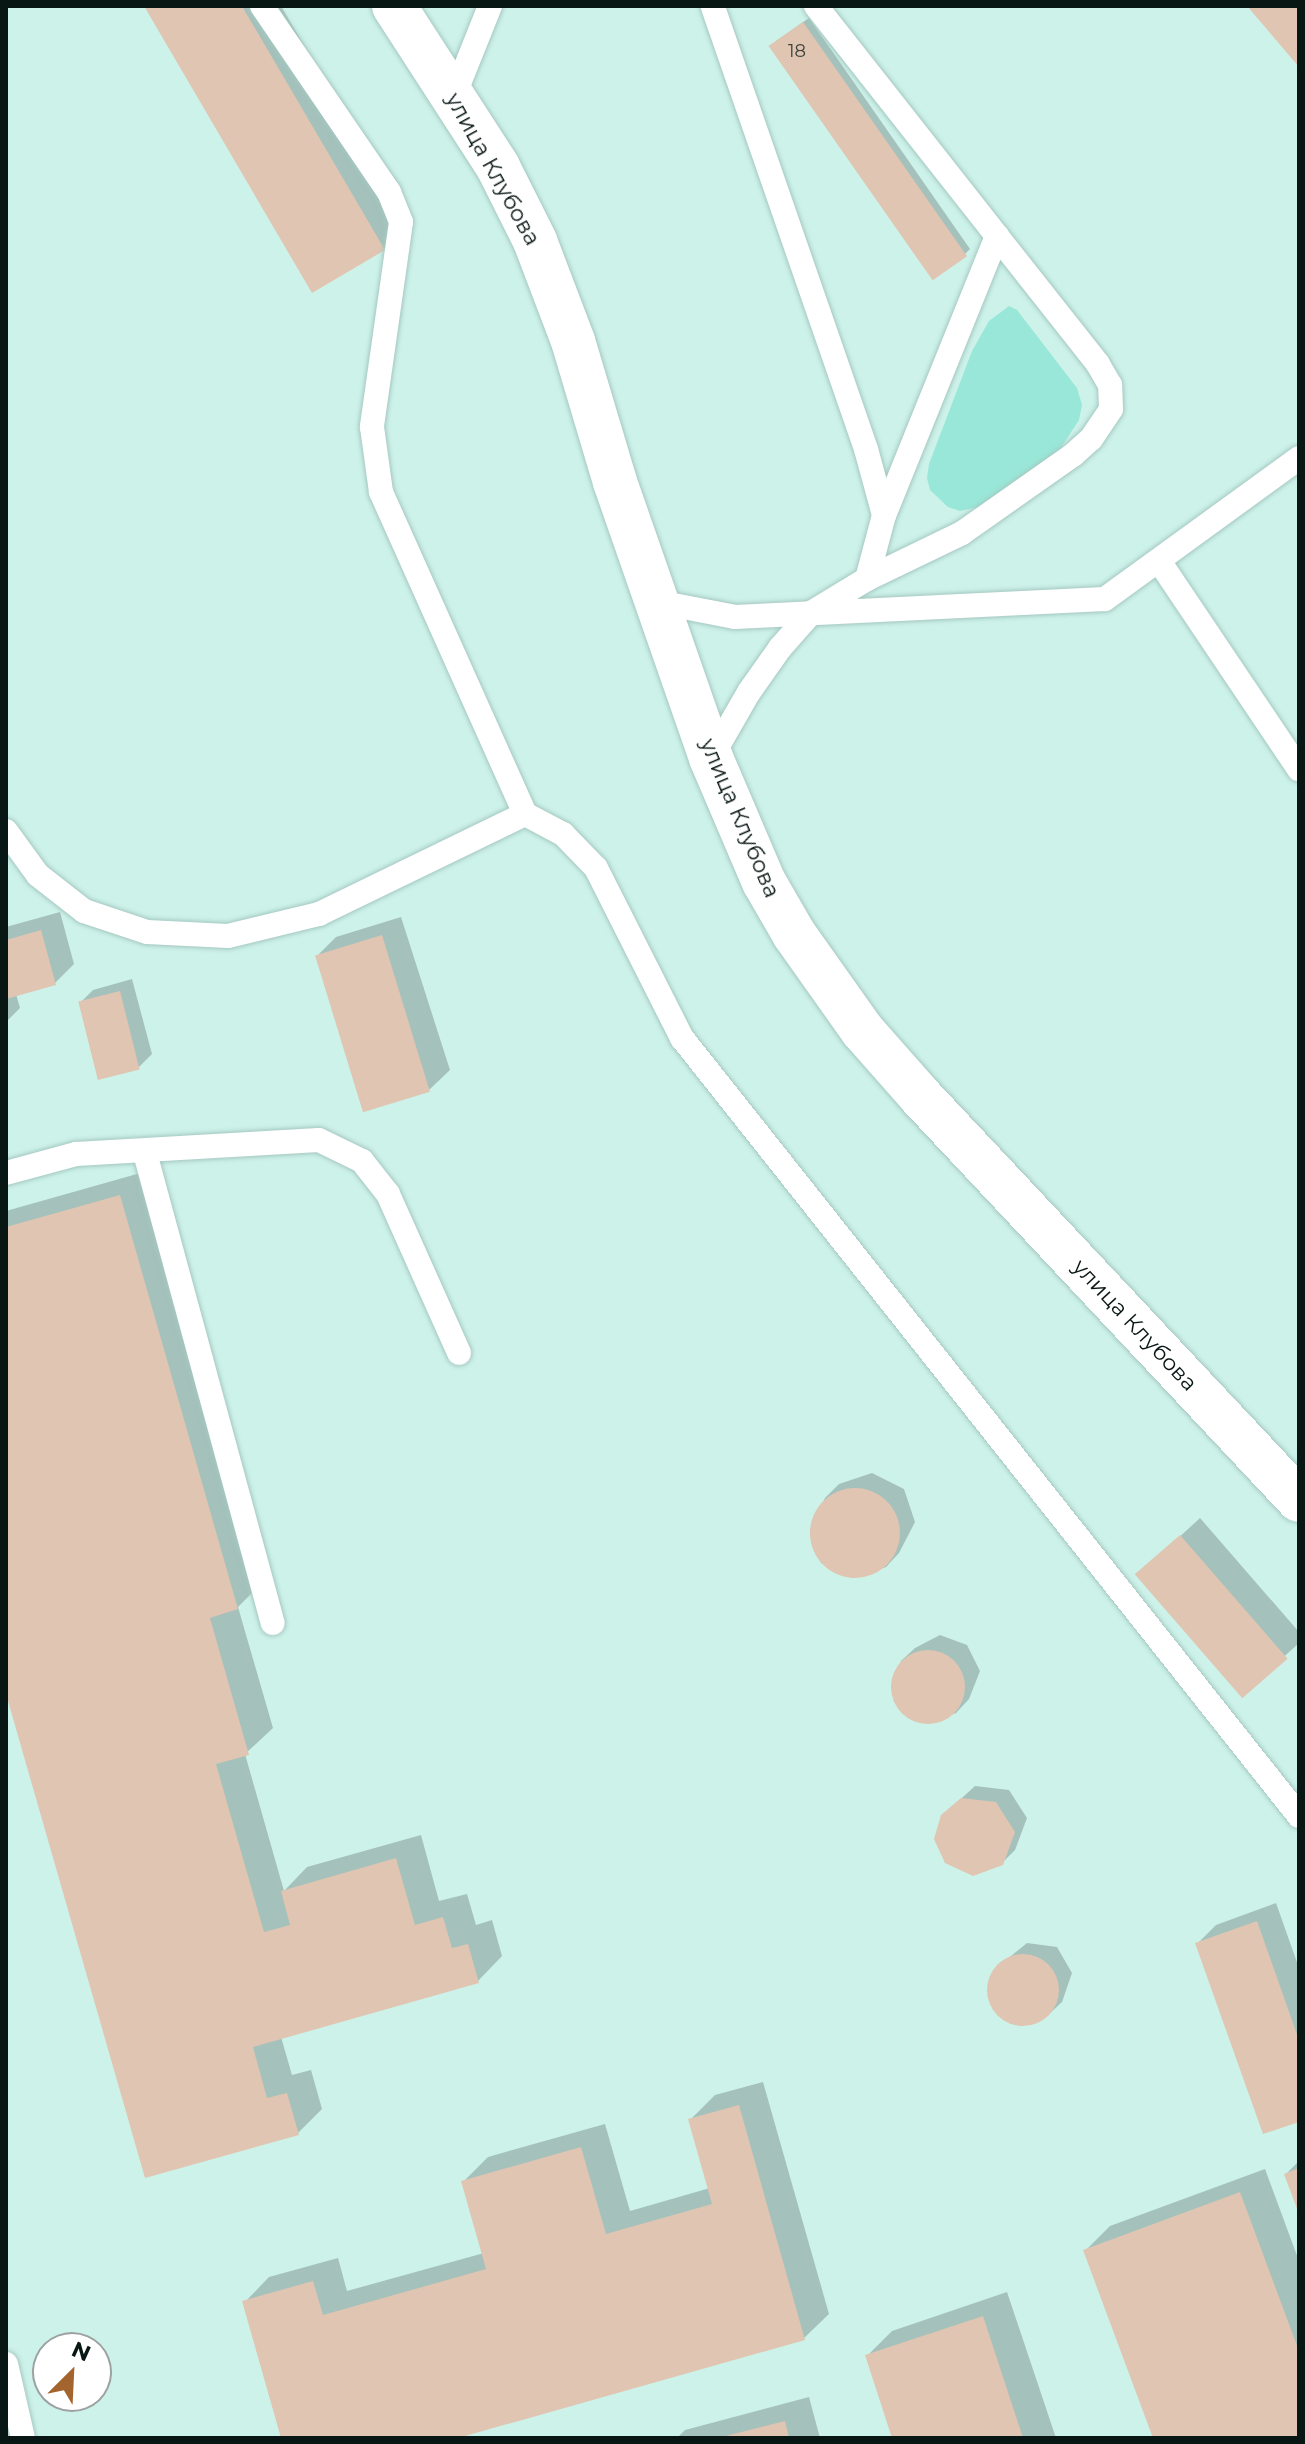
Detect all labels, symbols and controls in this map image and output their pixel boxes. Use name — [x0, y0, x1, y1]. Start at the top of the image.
house number: 18 — [788, 40, 806, 62]
street label: улица Клубова — [440, 88, 546, 250]
street label: улица Клубова — [695, 734, 785, 902]
street label: улица Клубова — [1067, 1254, 1203, 1396]
north arrow — [32, 2332, 112, 2412]
text: N — [68, 2335, 95, 2367]

